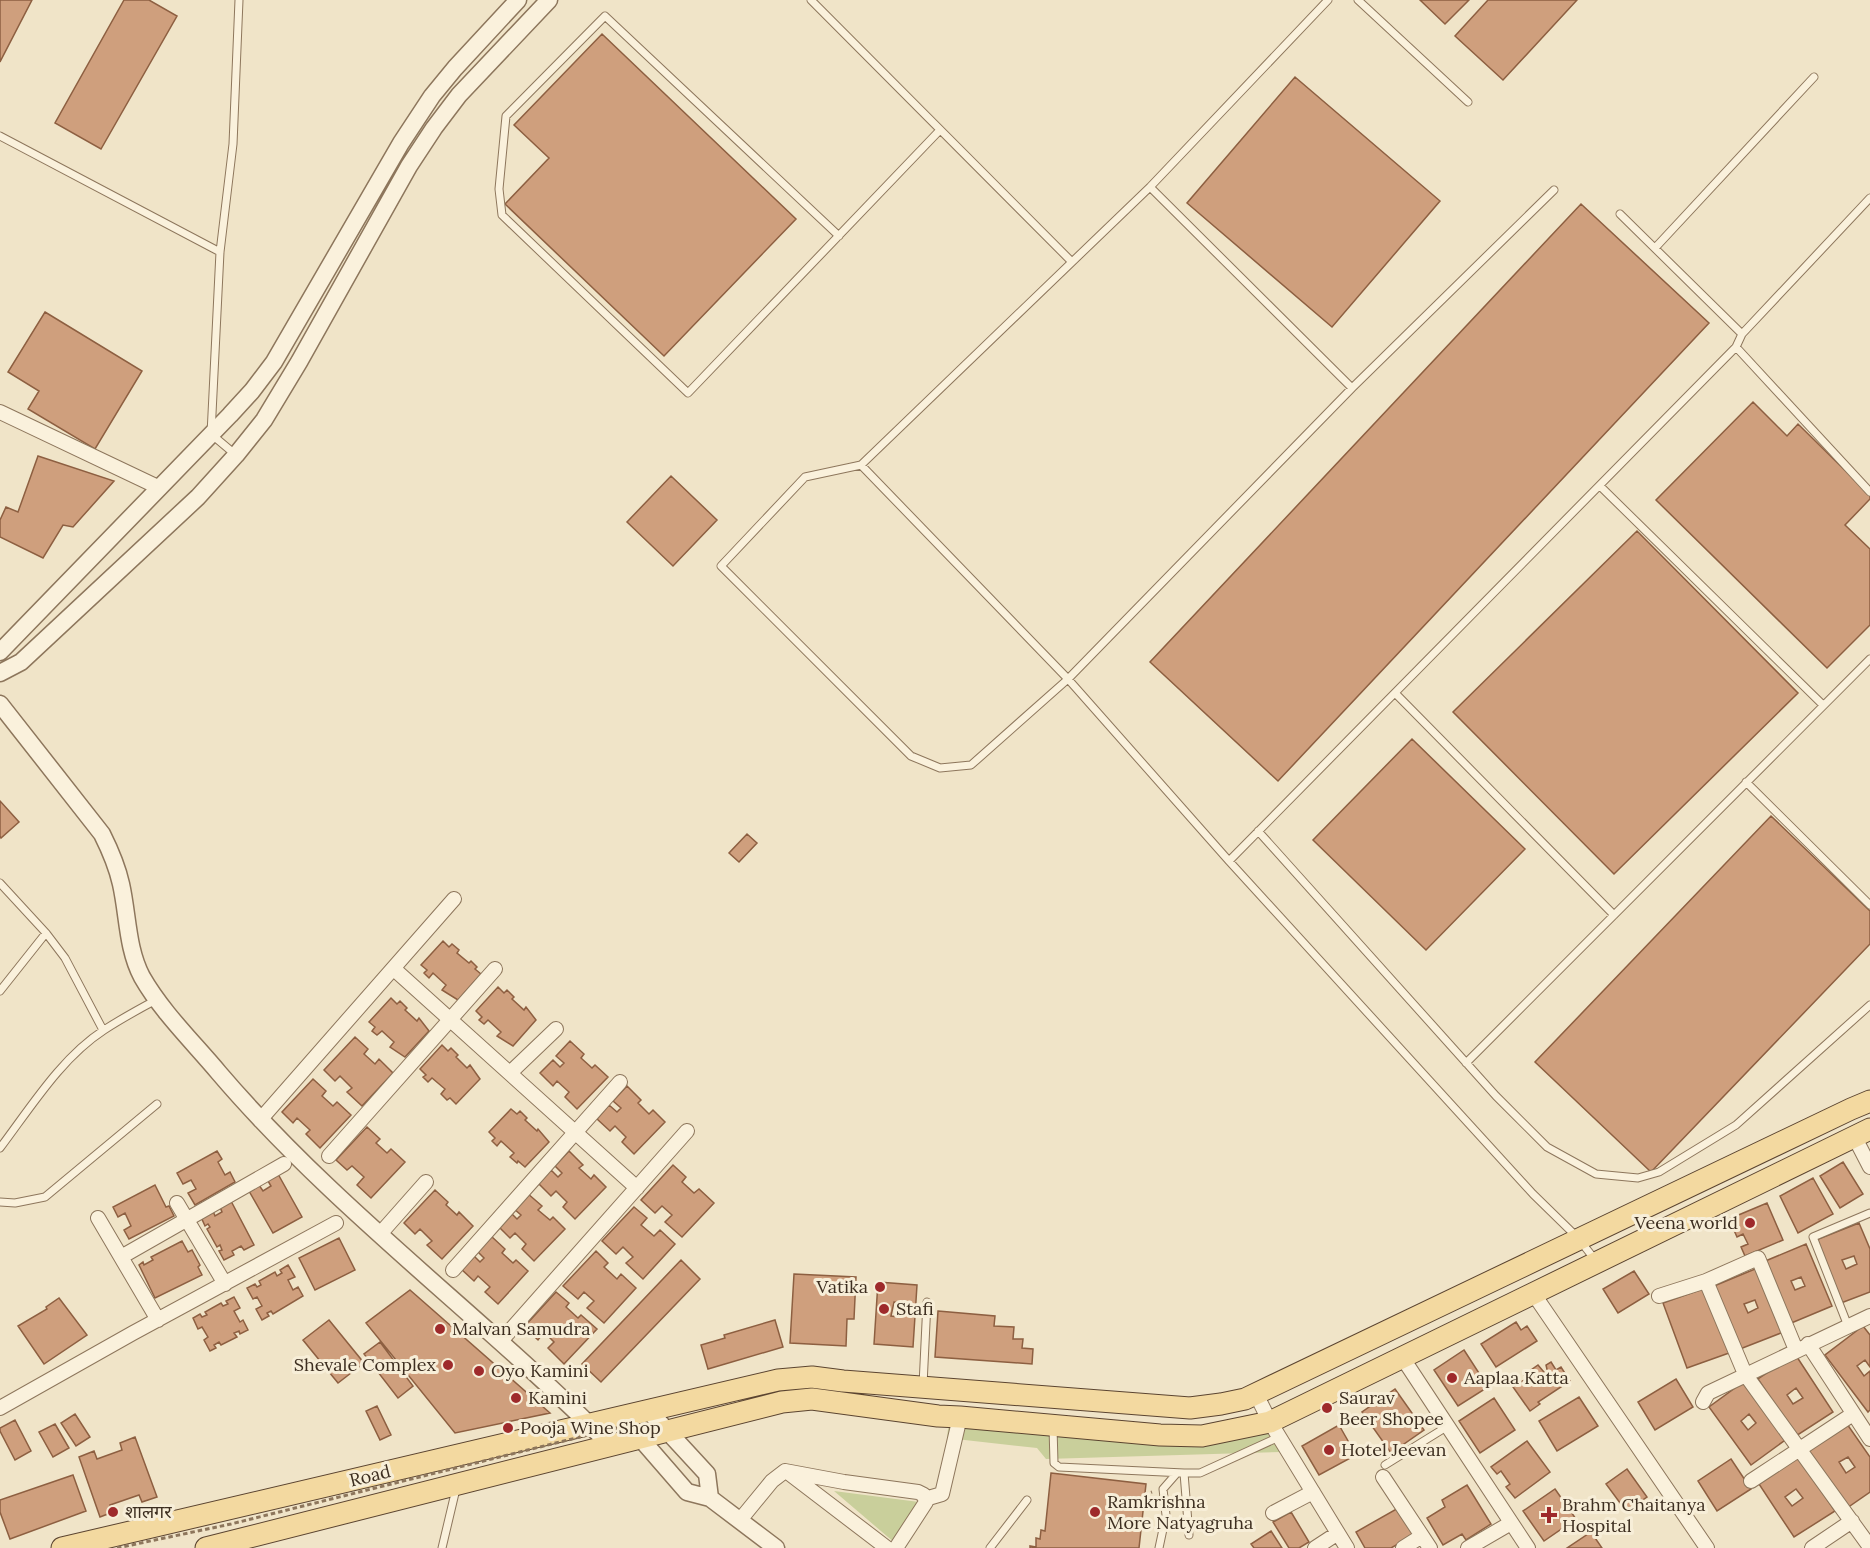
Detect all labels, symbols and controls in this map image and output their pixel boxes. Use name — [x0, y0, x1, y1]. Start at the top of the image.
place label: Veena world — [1633, 1211, 1738, 1234]
marker: Veena world — [1743, 1216, 1757, 1230]
place label: Vatika — [816, 1275, 868, 1298]
marker: Vatika — [873, 1280, 887, 1294]
place label: Stafi — [896, 1297, 934, 1320]
marker: Stafi — [877, 1302, 891, 1316]
place label: Malvan Samudra — [452, 1317, 591, 1340]
marker: Malvan Samudra — [433, 1322, 447, 1336]
place label: Shevale Complex — [294, 1353, 436, 1376]
marker: Shevale Complex — [441, 1358, 455, 1372]
place label: Oyo Kamini — [491, 1359, 589, 1382]
marker: Oyo Kamini — [472, 1364, 486, 1378]
place label: Aaplaa Katta — [1463, 1366, 1569, 1389]
marker: Aaplaa Katta — [1445, 1371, 1459, 1385]
place label: Kamini — [528, 1386, 587, 1409]
place label: Saurav Beer Shopee — [1339, 1386, 1444, 1430]
marker: Kamini — [509, 1391, 523, 1405]
marker: Saurav Beer Shopee — [1320, 1401, 1334, 1415]
place label: Pooja Wine Shop — [520, 1416, 661, 1439]
marker: Pooja Wine Shop — [501, 1421, 515, 1435]
place label: Hotel Jeevan — [1341, 1438, 1446, 1461]
marker: Hotel Jeevan — [1322, 1443, 1336, 1457]
street label: Road — [347, 1459, 393, 1492]
place label: Ramkrishna More Natyagruha — [1107, 1490, 1253, 1534]
place label: Brahm Chaitanya Hospital — [1562, 1493, 1705, 1537]
place label: शालगर — [125, 1500, 172, 1523]
marker: शालगर — [106, 1505, 120, 1519]
marker: Ramkrishna More Natyagruha — [1088, 1505, 1102, 1519]
marker: Brahm Chaitanya Hospital — [1540, 1506, 1558, 1524]

